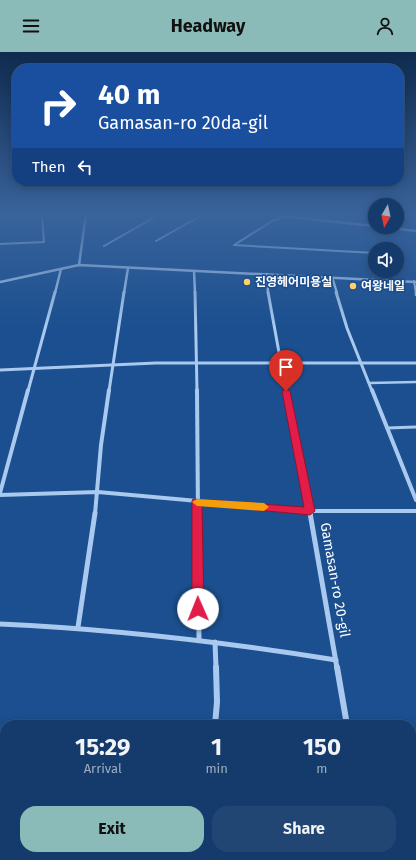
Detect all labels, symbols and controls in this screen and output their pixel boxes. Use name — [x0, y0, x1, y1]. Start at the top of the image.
icon: menu — [20, 15, 42, 37]
text: Headway — [171, 15, 245, 37]
icon: person — [374, 15, 396, 37]
text: 40 m — [98, 78, 161, 111]
icon: right — [32, 80, 84, 132]
text: Gamasan-ro 20da-gil — [98, 112, 268, 134]
icon: left — [74, 156, 96, 178]
text: Then — [32, 158, 66, 176]
north arrow — [368, 198, 404, 234]
map controls — [368, 198, 404, 278]
button: sound — [368, 242, 404, 278]
place label: 진영헤어미용실 — [255, 275, 332, 289]
marker: 진영헤어미용실 — [242, 277, 252, 287]
place label: 여왕네일 — [361, 279, 405, 293]
marker: 여왕네일 — [348, 281, 358, 291]
pin — [269, 350, 303, 391]
icon: arrive — [275, 356, 297, 378]
street label: Gamasan-ro 20-gil — [317, 521, 353, 639]
position arrow — [177, 588, 219, 630]
text: 15:29 — [75, 733, 130, 761]
text: 1 — [211, 733, 222, 761]
text: 150 — [303, 733, 341, 761]
text: Arrival — [84, 761, 122, 776]
text: min — [205, 761, 228, 776]
text: m — [316, 761, 328, 776]
button: Exit — [20, 806, 204, 852]
button: Share — [212, 806, 396, 852]

